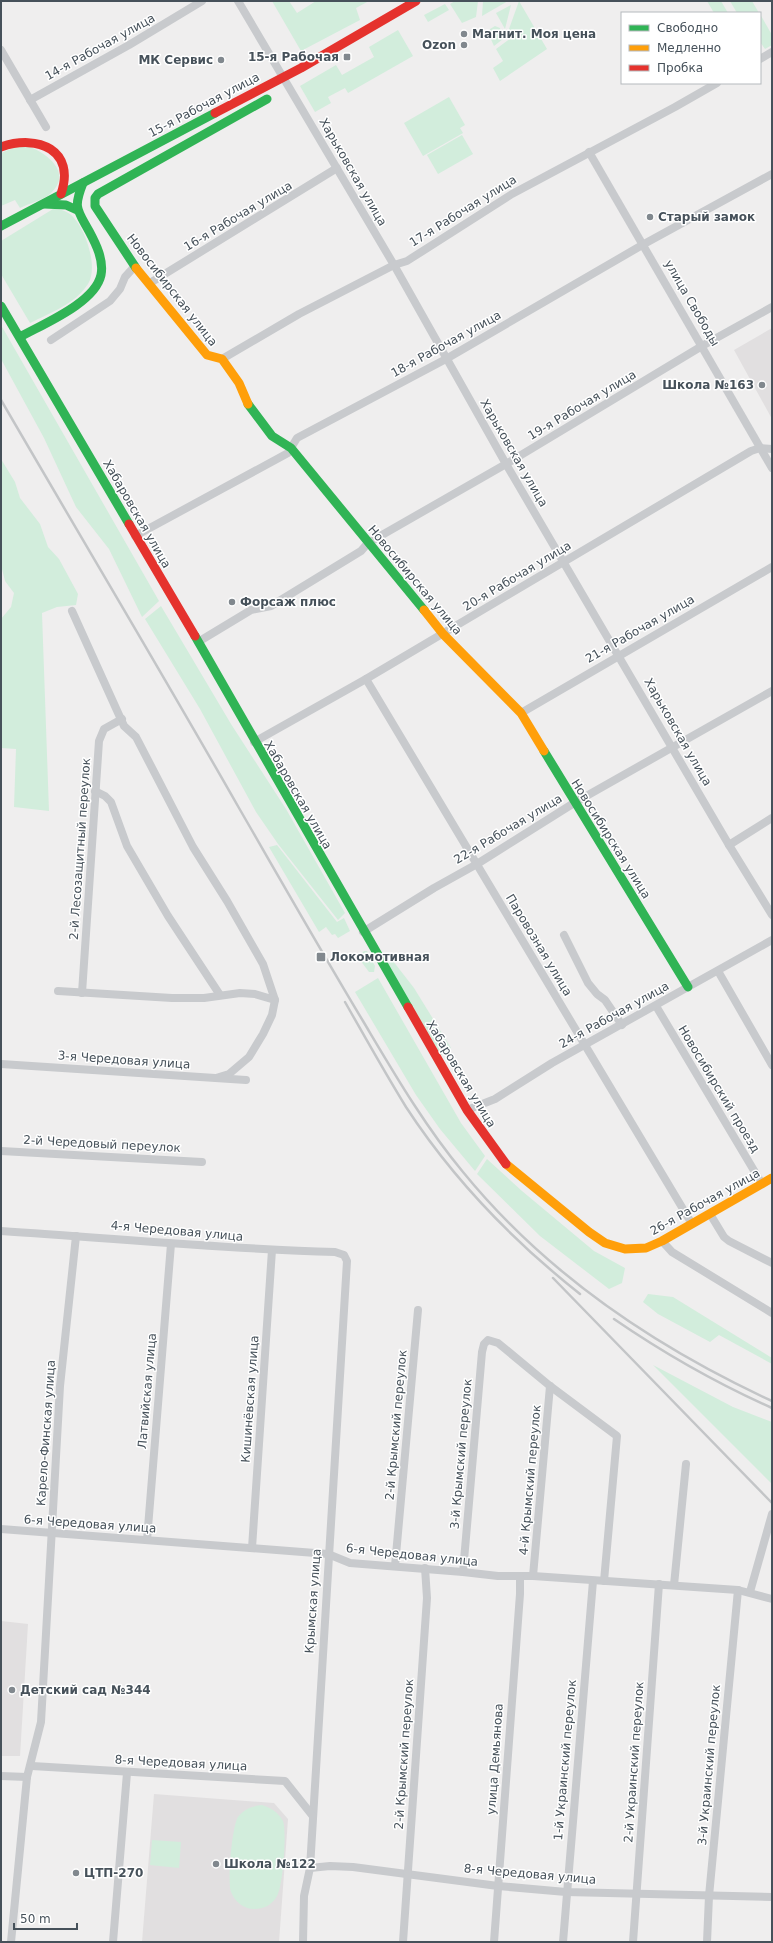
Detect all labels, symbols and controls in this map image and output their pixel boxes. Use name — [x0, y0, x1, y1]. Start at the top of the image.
street label: 14-я Рабочая улица — [43, 11, 157, 83]
legend — [621, 12, 761, 84]
text: Свободно — [657, 21, 718, 35]
place label: Магнит. Моя цена — [472, 27, 596, 41]
marker: Магнит. Моя цена — [459, 29, 469, 39]
place label: Ozon — [422, 38, 456, 52]
marker: Ozon — [459, 40, 469, 50]
text: Медленно — [657, 41, 721, 55]
place label: 15-я Рабочая — [248, 50, 339, 64]
marker: 15-я Рабочая — [342, 52, 352, 62]
place label: МК Сервис — [138, 53, 213, 67]
marker: МК Сервис — [216, 55, 226, 65]
text: Пробка — [657, 61, 703, 75]
street label: 15-я Рабочая улица — [146, 70, 262, 140]
street label: Харьковская улица — [316, 116, 390, 228]
street label: 17-я Рабочая улица — [407, 172, 519, 250]
street label: 16-я Рабочая улица — [181, 178, 295, 254]
place label: Старый замок — [658, 210, 755, 224]
marker: Старый замок — [645, 212, 655, 222]
street label: Новосибирская улица — [124, 231, 220, 349]
street label: улица Свободы — [662, 257, 722, 349]
street label: 18-я Рабочая улица — [389, 308, 503, 380]
street label: 19-я Рабочая улица — [525, 367, 639, 443]
place label: Школа №163 — [662, 378, 754, 392]
marker: Школа №163 — [757, 380, 767, 390]
street label: Харьковская улица — [477, 397, 551, 509]
street label: Хабаровская улица — [100, 457, 174, 571]
street label: Новосибирская улица — [365, 523, 465, 637]
street label: 20-я Рабочая улица — [460, 538, 574, 614]
street label: 21-я Рабочая улица — [583, 592, 697, 666]
place label: Форсаж плюс — [240, 595, 336, 609]
marker: Форсаж плюс — [227, 597, 237, 607]
street label: Харьковская улица — [641, 676, 715, 788]
street label: Хабаровская улица — [261, 738, 335, 852]
street label: 2-й Лесозащитный переулок — [67, 758, 93, 940]
street label: Новосибирская улица — [568, 777, 654, 901]
street label: 22-я Рабочая улица — [451, 791, 565, 867]
street label: Паровозная улица — [503, 891, 575, 999]
place label: Локомотивная — [330, 950, 430, 964]
marker: Локомотивная — [315, 951, 327, 963]
street label: 24-я Рабочая улица — [557, 979, 671, 1051]
street label: Хабаровская улица — [423, 1018, 499, 1130]
street label: Новосибирский проезд — [675, 1023, 763, 1155]
street label: 3-я Чередовая улица — [57, 1048, 191, 1072]
street label: 2-й Чередовый переулок — [23, 1133, 181, 1155]
street label: 26-я Рабочая улица — [648, 1166, 762, 1238]
street label: 4-я Чередовая улица — [110, 1218, 244, 1244]
street label: Латвийская улица — [135, 1332, 159, 1450]
street label: Кишинёвская улица — [239, 1335, 261, 1463]
street label: 2-й Крымский переулок — [382, 1349, 410, 1501]
street label: Карело-Финская улица — [34, 1359, 58, 1507]
street label: 3-й Крымский переулок — [447, 1378, 475, 1530]
street label: 4-й Крымский переулок — [516, 1404, 544, 1556]
street label: 6-я Чередовая улица — [23, 1512, 157, 1536]
street label: 6-я Чередовая улица — [345, 1541, 479, 1569]
street label: Крымская улица — [302, 1548, 324, 1654]
street label: 2-й Крымский переулок — [392, 1678, 416, 1830]
street label: 1-й Украинский переулок — [551, 1679, 579, 1841]
street label: 2-й Украинский переулок — [621, 1681, 647, 1843]
place label: Детский сад №344 — [20, 1683, 151, 1697]
street label: 3-й Украинский переулок — [695, 1684, 723, 1846]
marker: Детский сад №344 — [7, 1685, 17, 1695]
street label: улица Демьянова — [484, 1703, 506, 1815]
street label: 8-я Чередовая улица — [114, 1753, 248, 1773]
place label: Школа №122 — [224, 1857, 316, 1871]
marker: Школа №122 — [211, 1859, 221, 1869]
street label: 8-я Чередовая улица — [463, 1861, 597, 1887]
place label: ЦТП-270 — [84, 1866, 143, 1880]
marker: ЦТП-270 — [71, 1868, 81, 1878]
scale bar — [14, 1905, 77, 1931]
text: 50 m — [20, 1912, 51, 1926]

